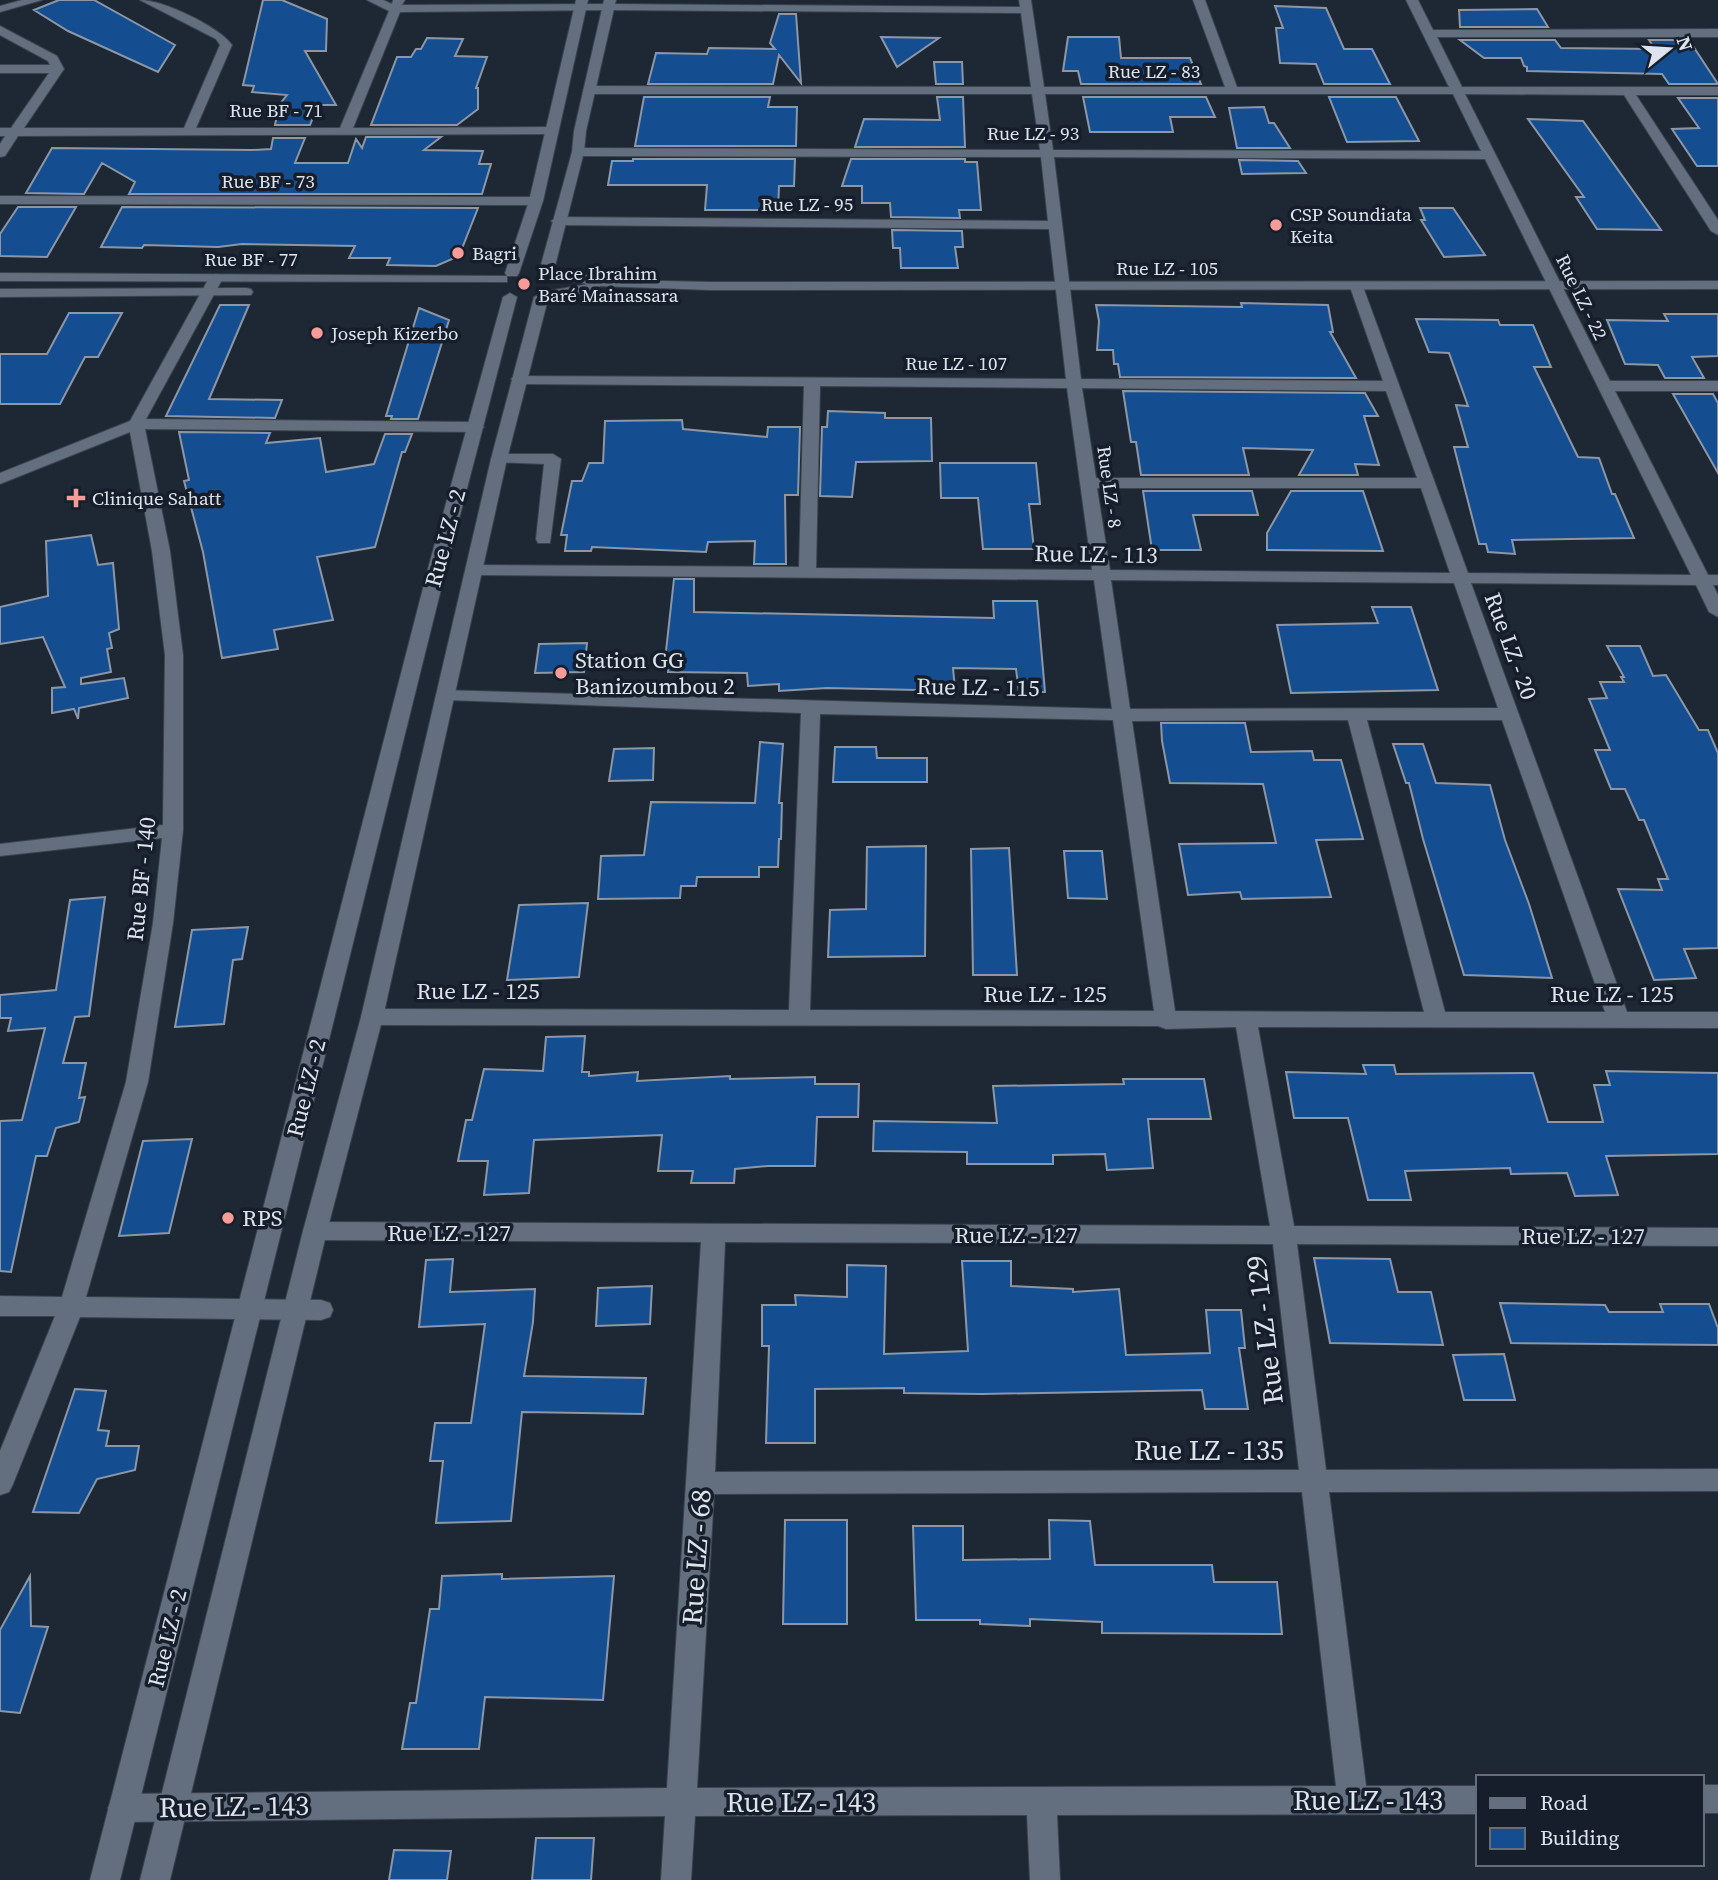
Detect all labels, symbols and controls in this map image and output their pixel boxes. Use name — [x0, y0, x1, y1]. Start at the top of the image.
north arrow — [1634, 14, 1704, 84]
text: N — [1671, 33, 1700, 54]
street label: Rue LZ - 83 — [1108, 58, 1200, 84]
street label: Rue BF - 71 — [229, 97, 323, 123]
street label: Rue LZ - 93 — [987, 120, 1079, 146]
street label: Rue BF - 73 — [221, 168, 315, 194]
street label: Rue LZ - 95 — [761, 191, 853, 217]
place label: CSP Soundiata Keita — [1290, 201, 1412, 249]
marker: CSP Soundiata Keita — [1268, 217, 1284, 233]
place label: Bagri — [472, 240, 517, 266]
marker: Bagri — [450, 245, 466, 261]
street label: Rue BF - 77 — [204, 246, 298, 272]
street label: Rue LZ - 22 — [1550, 250, 1614, 344]
street label: Rue LZ - 105 — [1116, 255, 1218, 281]
place label: Place Ibrahim Baré Mainassara — [538, 260, 679, 308]
marker: Place Ibrahim Baré Mainassara — [516, 276, 532, 292]
place label: Joseph Kizerbo — [330, 320, 459, 346]
marker: Joseph Kizerbo — [309, 325, 325, 341]
street label: Rue LZ - 107 — [905, 350, 1007, 376]
street label: Rue LZ - 8 — [1091, 444, 1129, 530]
place label: Clinique Sahatt — [92, 485, 222, 511]
street label: Rue LZ - 2 — [417, 485, 473, 591]
marker: Clinique Sahatt — [66, 488, 86, 508]
street label: Rue LZ - 113 — [1034, 537, 1158, 571]
street label: Rue LZ - 20 — [1477, 588, 1545, 704]
place label: Station GG Banizoumbou 2 — [575, 644, 735, 702]
marker: Station GG Banizoumbou 2 — [553, 665, 569, 681]
street label: Rue LZ - 115 — [916, 670, 1040, 704]
street label: Rue BF - 140 — [119, 815, 163, 943]
street label: Rue LZ - 125 — [416, 975, 540, 1007]
street label: Rue LZ - 125 — [983, 978, 1107, 1010]
street label: Rue LZ - 125 — [1550, 978, 1674, 1010]
street label: Rue LZ - 2 — [278, 1035, 334, 1141]
place label: RPS — [242, 1202, 283, 1234]
marker: RPS — [220, 1210, 236, 1226]
street label: Rue LZ - 127 — [387, 1217, 511, 1249]
street label: Rue LZ - 127 — [954, 1219, 1078, 1251]
street label: Rue LZ - 127 — [1521, 1220, 1645, 1252]
street label: Rue LZ - 129 — [1236, 1253, 1292, 1407]
street label: Rue LZ - 135 — [1134, 1431, 1284, 1469]
street label: Rue LZ - 68 — [672, 1488, 720, 1626]
street label: Rue LZ - 2 — [139, 1585, 195, 1691]
legend — [1476, 1775, 1704, 1866]
street label: Rue LZ - 143 — [1293, 1781, 1443, 1819]
street label: Rue LZ - 143 — [726, 1783, 876, 1821]
street label: Rue LZ - 143 — [159, 1786, 309, 1826]
text: Road — [1540, 1788, 1588, 1817]
text: Building — [1540, 1823, 1619, 1852]

